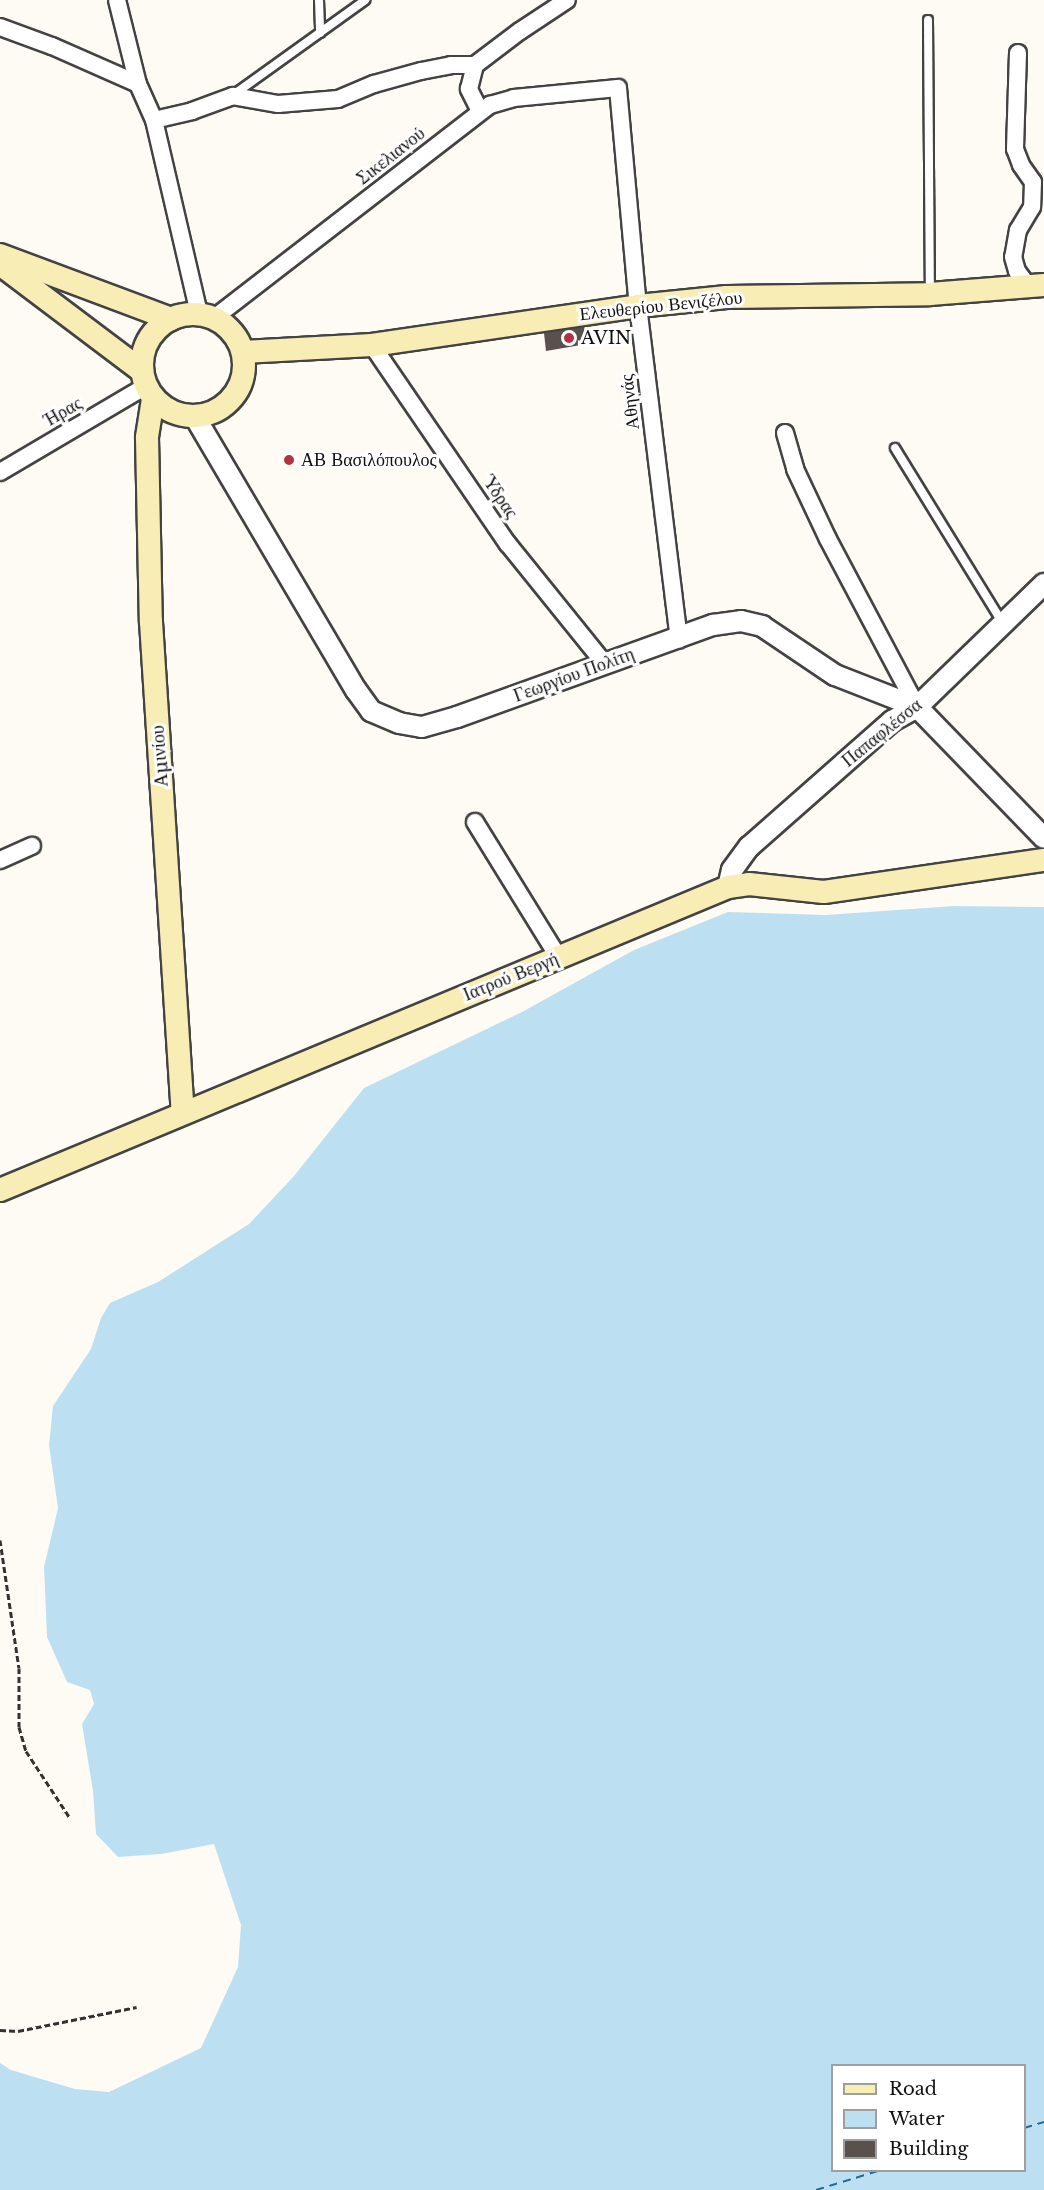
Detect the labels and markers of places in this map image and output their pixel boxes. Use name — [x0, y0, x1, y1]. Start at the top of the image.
place label: AVIN — [581, 327, 631, 349]
marker: AVIN — [562, 331, 576, 345]
place label: ΑΒ Βασιλόπουλος — [301, 449, 437, 471]
marker: ΑΒ Βασιλόπουλος — [282, 453, 296, 467]

